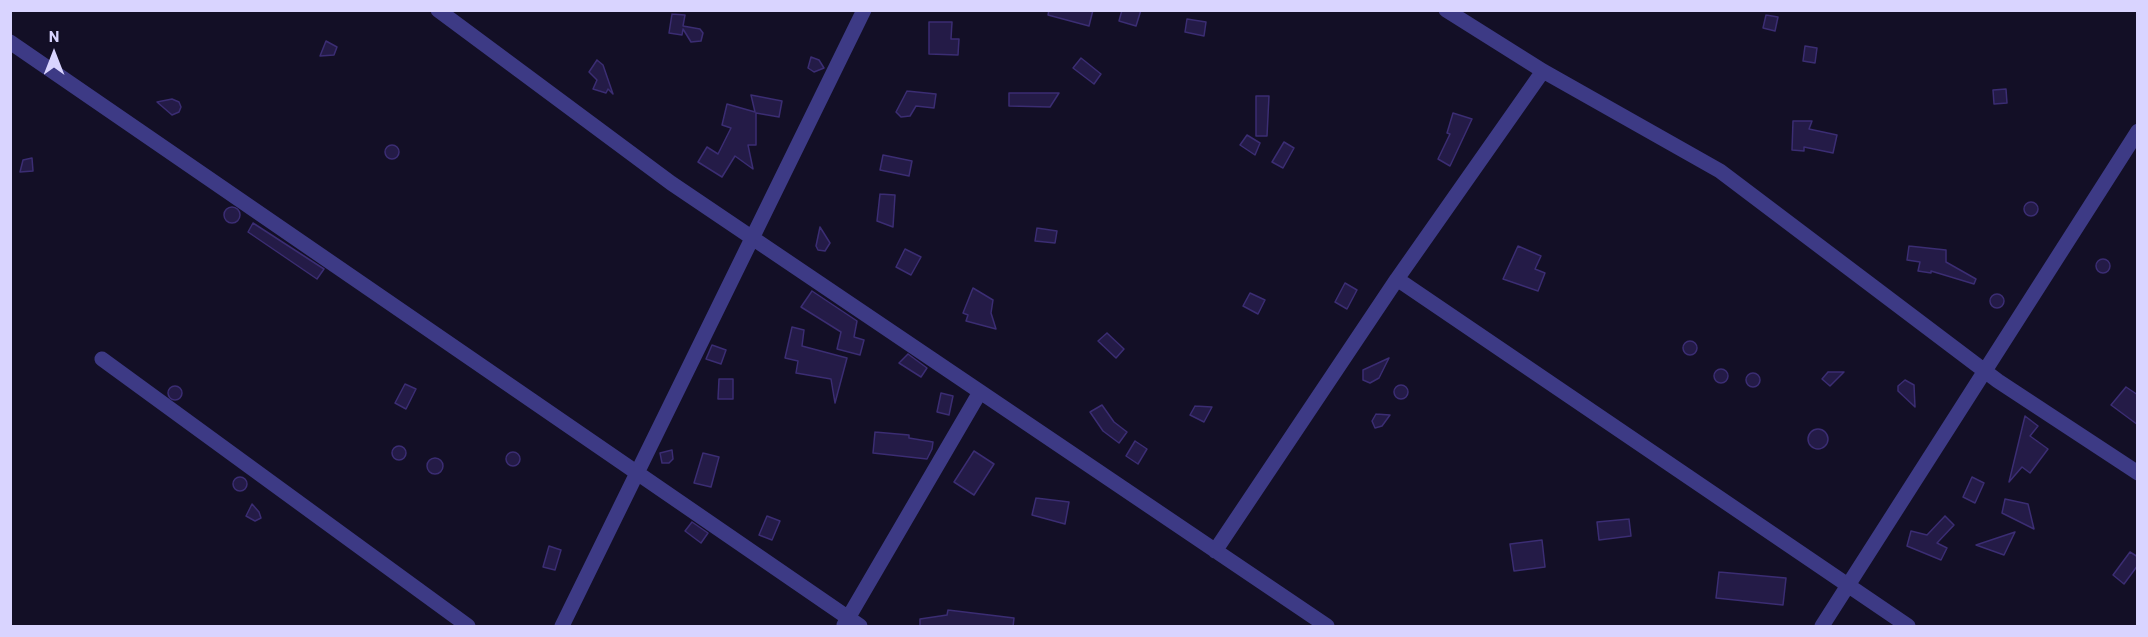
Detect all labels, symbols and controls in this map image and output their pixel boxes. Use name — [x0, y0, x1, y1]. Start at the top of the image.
north arrow — [24, 24, 84, 84]
text: N — [49, 26, 59, 45]

